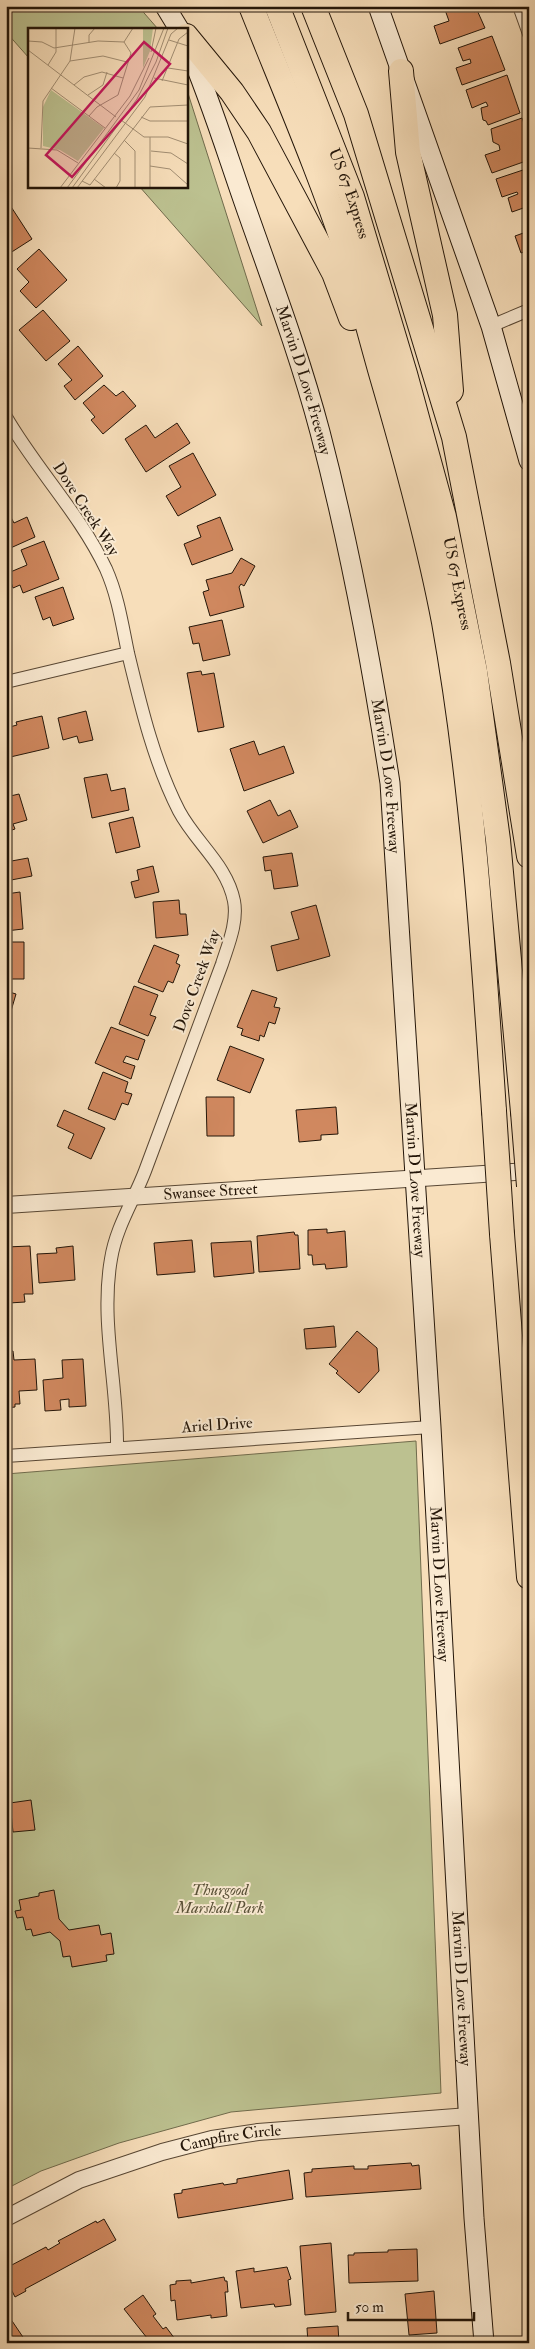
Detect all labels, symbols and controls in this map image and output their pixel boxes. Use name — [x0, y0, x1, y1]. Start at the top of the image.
inset map — [28, 28, 188, 188]
street label: US 67 Express — [324, 145, 374, 241]
street label: Marvin D Love Freeway — [271, 303, 336, 458]
street label: Dove Creek Way — [48, 458, 124, 560]
street label: US 67 Express — [438, 535, 477, 632]
street label: Marvin D Love Freeway — [367, 697, 405, 855]
street label: Dove Creek Way — [169, 926, 225, 1035]
street label: Marvin D Love Freeway — [400, 1101, 430, 1259]
street label: Swansee Street — [163, 1179, 258, 1205]
street label: Ariel Drive — [180, 1413, 253, 1438]
street label: Marvin D Love Freeway — [425, 1506, 454, 1663]
park label: Thurgood Marshall Park — [175, 1880, 264, 1918]
street label: Marvin D Love Freeway — [447, 1910, 476, 2068]
street label: Campfire Circle — [178, 2120, 282, 2157]
scale bar — [348, 2289, 474, 2321]
text: 50 m — [355, 2298, 384, 2317]

